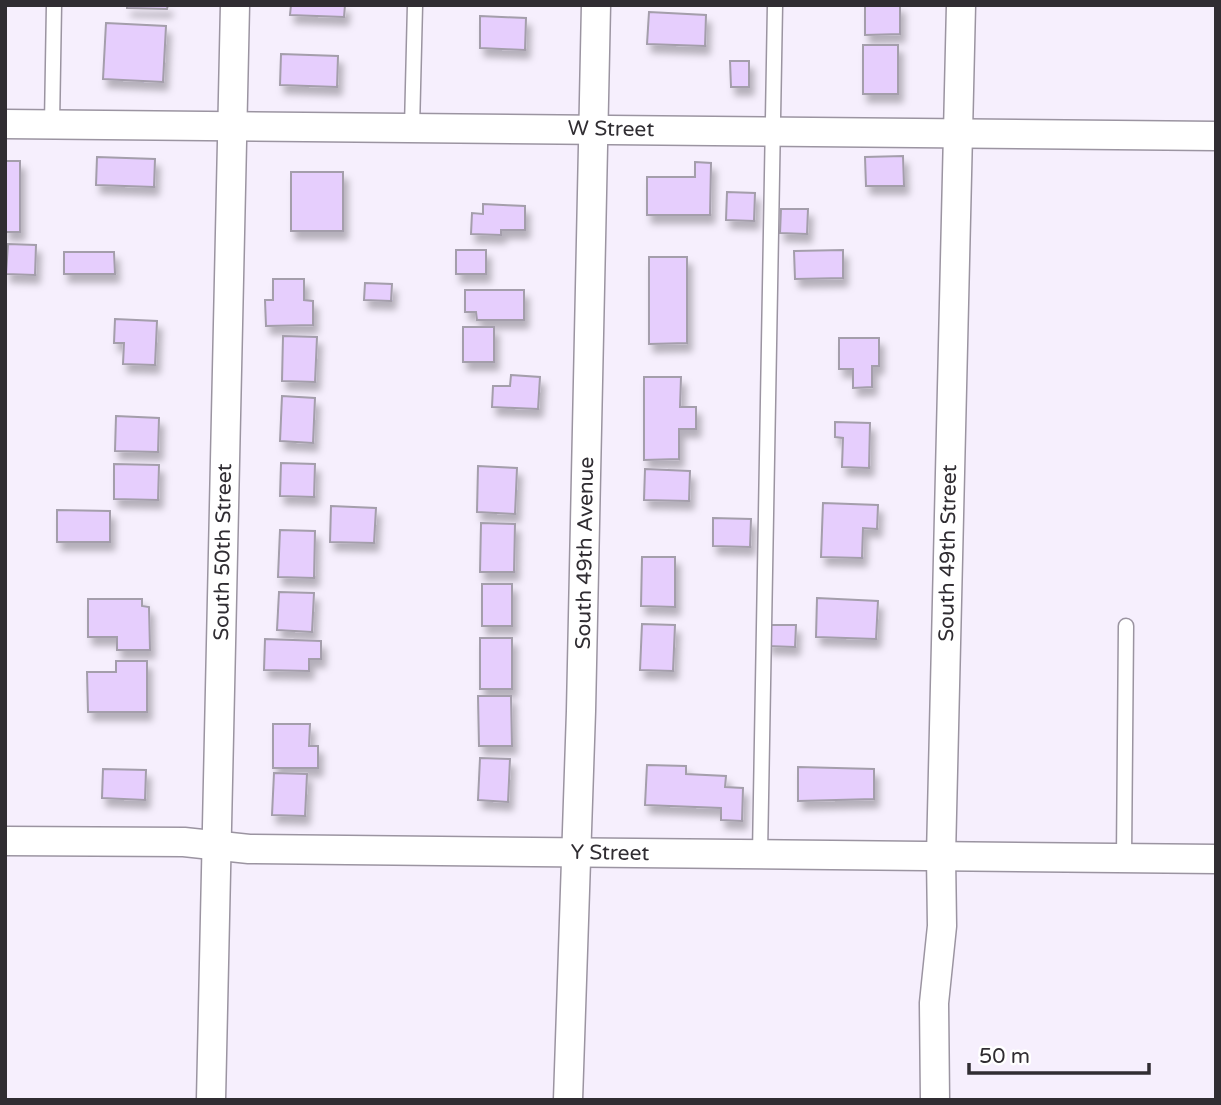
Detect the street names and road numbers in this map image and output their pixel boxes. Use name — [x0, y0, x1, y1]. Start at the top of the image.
street label: W Street — [567, 116, 655, 142]
street label: South 49th Avenue — [571, 456, 599, 649]
street label: South 50th Street — [209, 463, 237, 641]
street label: South 49th Street — [934, 464, 962, 642]
street label: Y Street — [570, 840, 650, 866]

